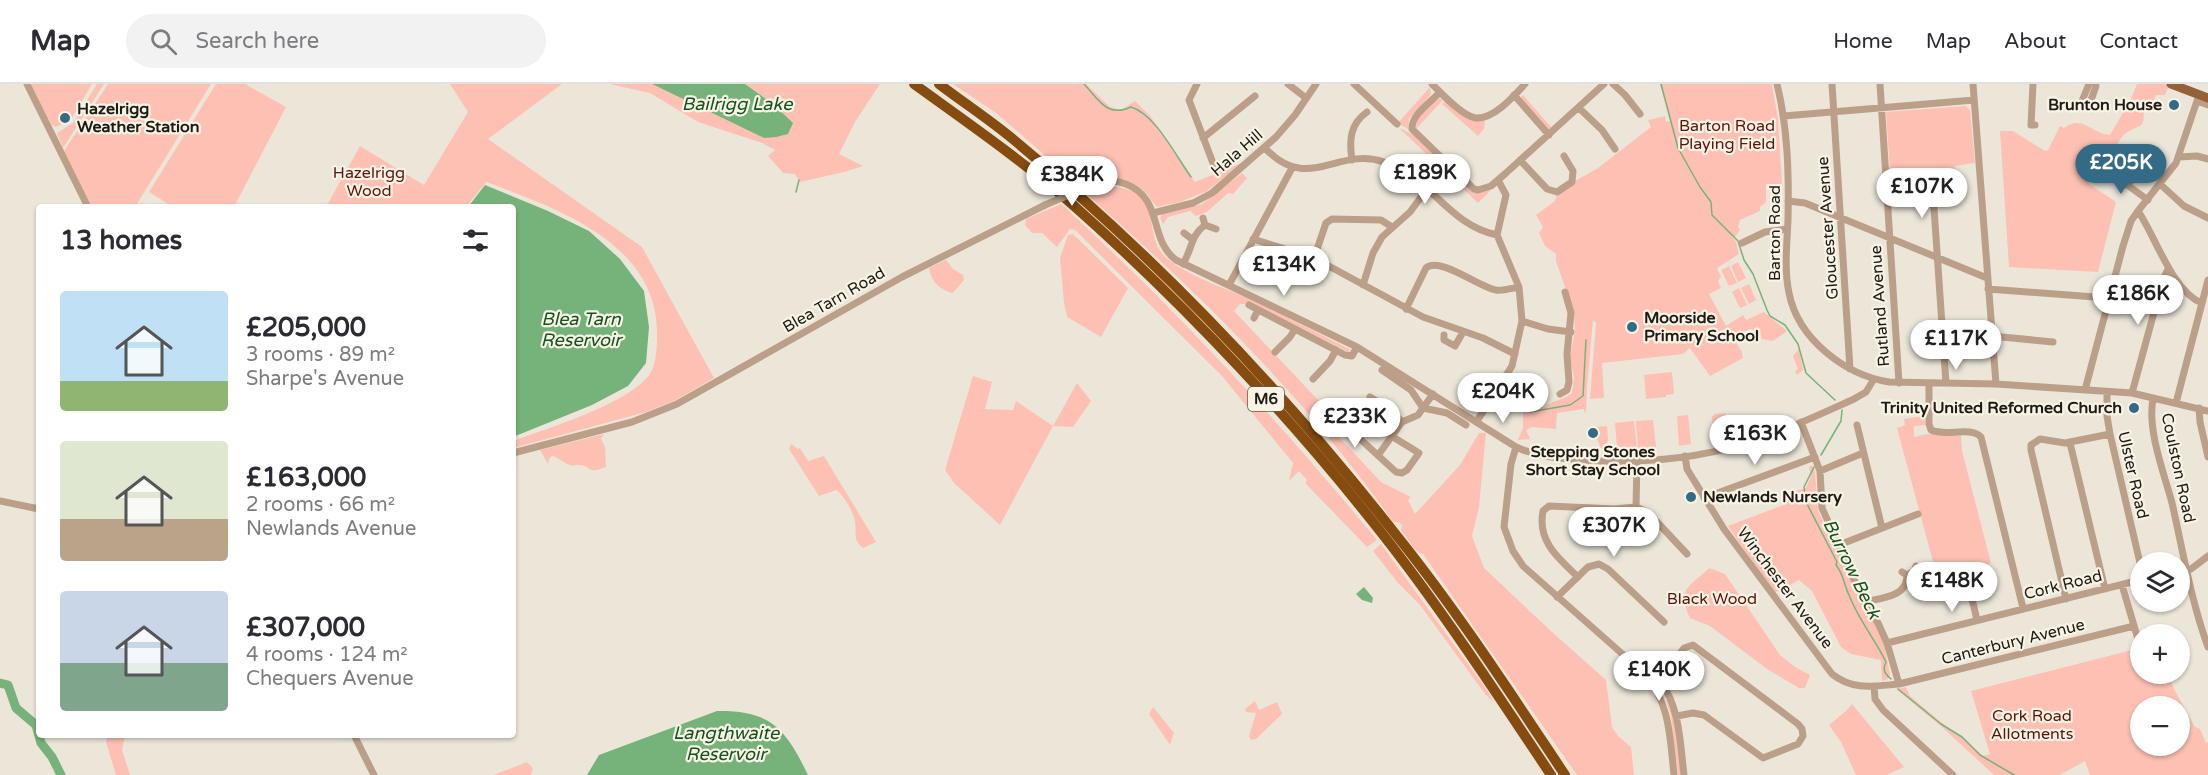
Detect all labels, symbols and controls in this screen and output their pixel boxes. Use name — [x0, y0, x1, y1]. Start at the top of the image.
search box — [126, 14, 546, 68]
text: Map — [30, 24, 90, 58]
icon: search — [147, 25, 180, 58]
text: Search here — [195, 28, 319, 54]
text: Home — [1833, 29, 1893, 54]
text: Map — [1926, 29, 1971, 54]
text: About — [2004, 29, 2066, 54]
text: Contact — [2099, 29, 2178, 54]
water label: Bailrigg Lake — [682, 93, 793, 115]
place label: Brunton House — [2048, 95, 2162, 115]
marker: Brunton House — [2167, 98, 2181, 112]
place label: Hazelrigg Weather Station — [77, 99, 200, 137]
marker: Hazelrigg Weather Station — [58, 111, 72, 125]
park label: Barton Road Playing Field — [1679, 116, 1775, 154]
street label: Hala Hill — [1207, 125, 1267, 181]
pin: £205K — [2079, 144, 2163, 195]
text: £205K — [2089, 151, 2153, 175]
pin: £189K — [1383, 154, 1467, 205]
pin: £384K — [1030, 156, 1114, 207]
street label: Gloucester Avenue — [1813, 156, 1843, 300]
text: £189K — [1393, 161, 1457, 185]
park label: Hazelrigg Wood — [333, 163, 405, 201]
text: £384K — [1040, 163, 1104, 187]
pin: £107K — [1880, 168, 1964, 219]
text: £107K — [1890, 175, 1954, 199]
street label: Barton Road — [1765, 185, 1785, 281]
icon: filters — [459, 224, 492, 257]
text: 13 homes — [60, 225, 182, 256]
street label: Rutland Avenue — [1866, 245, 1894, 367]
pin: £134K — [1242, 246, 1326, 297]
text: £134K — [1252, 253, 1316, 277]
street label: Blea Tarn Road — [779, 263, 889, 337]
pin: £186K — [2096, 275, 2180, 326]
text: £186K — [2106, 282, 2170, 306]
water label: Blea Tarn Reservoir — [541, 308, 623, 351]
place label: Moorside Primary School — [1644, 308, 1759, 346]
text: £205,000 — [246, 312, 366, 343]
icon: home — [108, 315, 180, 387]
marker: Moorside Primary School — [1625, 320, 1639, 334]
pin: £117K — [1914, 320, 1998, 371]
text: £117K — [1924, 327, 1988, 351]
text: 3 rooms · 89 m² — [246, 343, 395, 367]
text: Sharpe's Avenue — [246, 367, 404, 391]
pin: £204K — [1461, 373, 1545, 424]
text: £204K — [1471, 380, 1535, 404]
road number: M6 — [1248, 387, 1284, 411]
pin: £233K — [1313, 398, 1397, 449]
place label: Trinity United Reformed Church — [1880, 398, 2122, 418]
marker: Trinity United Reformed Church — [2127, 401, 2141, 415]
text: £233K — [1323, 405, 1387, 429]
street label: Coulston Road — [2157, 411, 2199, 525]
pin: £163K — [1713, 415, 1797, 466]
text: £163K — [1723, 422, 1787, 446]
marker: Stepping Stones Short Stay School — [1586, 426, 1600, 440]
street label: Ulster Road — [2113, 429, 2153, 521]
place label: Stepping Stones Short Stay School — [1526, 442, 1660, 480]
text: £163,000 — [246, 462, 366, 493]
icon: home — [108, 465, 180, 537]
place label: Newlands Nursery — [1703, 487, 1842, 507]
marker: Newlands Nursery — [1684, 490, 1698, 504]
text: 2 rooms · 66 m² — [246, 493, 395, 517]
pin: £307K — [1572, 507, 1656, 558]
text: £307K — [1582, 514, 1646, 538]
water label: Burrow Beck — [1818, 515, 1886, 624]
text: Newlands Avenue — [246, 517, 416, 541]
street label: Winchester Avenue — [1733, 523, 1837, 653]
map controls — [2130, 552, 2190, 756]
button: layers — [2130, 552, 2190, 612]
pin: £148K — [1910, 562, 1994, 613]
street label: Cork Road — [2022, 566, 2104, 604]
text: £148K — [1920, 569, 1984, 593]
park label: Black Wood — [1667, 589, 1757, 609]
text: £307,000 — [246, 612, 365, 643]
icon: home — [108, 615, 180, 687]
street label: Canterbury Avenue — [1939, 615, 2087, 669]
button: + — [2130, 624, 2190, 684]
text: 4 rooms · 124 m² — [246, 643, 408, 667]
pin: £140K — [1617, 651, 1701, 702]
text: £140K — [1627, 658, 1691, 682]
text: Chequers Avenue — [246, 667, 414, 691]
button: − — [2130, 696, 2190, 756]
park label: Cork Road Allotments — [1991, 706, 2073, 744]
water label: Langthwaite Reservoir — [673, 722, 780, 765]

